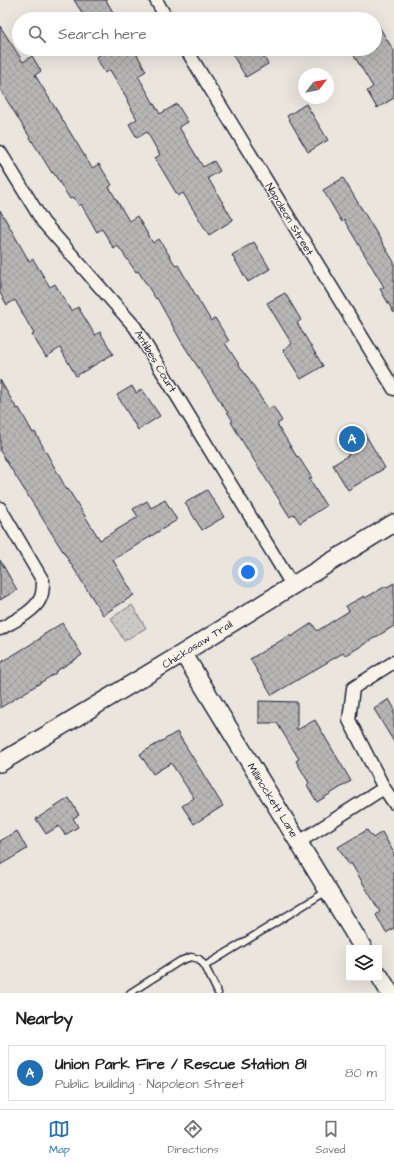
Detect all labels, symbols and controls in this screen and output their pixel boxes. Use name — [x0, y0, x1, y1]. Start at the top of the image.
search box — [12, 12, 382, 56]
icon: search — [26, 23, 48, 45]
text: Search here — [58, 24, 147, 45]
north arrow — [298, 68, 334, 104]
street label: Napoleon Street — [262, 180, 318, 259]
street label: Antibes Court — [131, 327, 181, 396]
pin: A — [339, 424, 365, 454]
your location — [238, 562, 258, 582]
street label: Chickasaw Trail — [159, 617, 236, 672]
street label: Millinockett Lane — [244, 760, 302, 840]
map controls — [346, 945, 382, 981]
button: layers — [346, 945, 382, 981]
text: Nearby — [16, 1007, 73, 1031]
text: Union Park Fire / Rescue Station 81 — [55, 1054, 307, 1075]
text: A — [26, 1064, 34, 1082]
text: 80 m — [345, 1064, 377, 1082]
text: Public building · Napoleon Street — [55, 1075, 244, 1093]
tab: Map — [48, 1118, 70, 1157]
tab: Directions — [167, 1118, 219, 1157]
tab: Saved — [316, 1118, 346, 1157]

